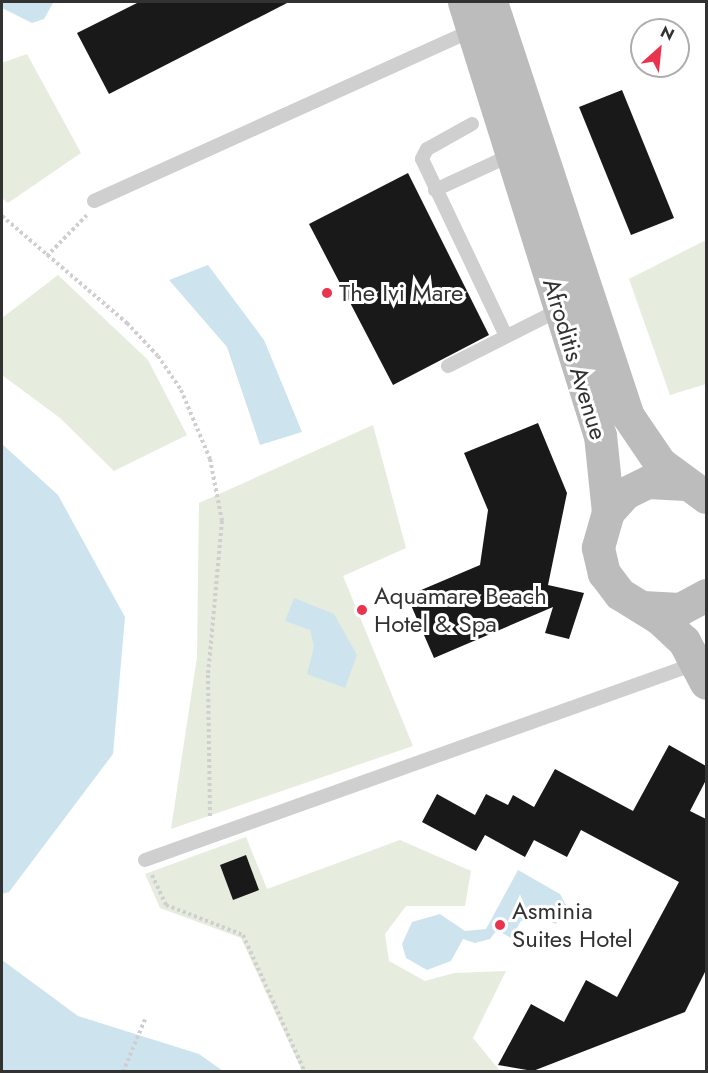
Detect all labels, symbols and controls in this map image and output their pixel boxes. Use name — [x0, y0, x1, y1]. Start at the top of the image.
north arrow — [630, 18, 690, 78]
text: N — [657, 20, 678, 46]
street label: Afroditis Avenue — [537, 275, 613, 443]
place label: The Ivi Mare — [339, 279, 463, 307]
marker: The Ivi Mare — [320, 286, 334, 300]
place label: Aquamare Beach Hotel & Spa — [374, 582, 547, 638]
marker: Aquamare Beach Hotel & Spa — [355, 603, 369, 617]
place label: Asminia Suites Hotel — [512, 897, 633, 953]
marker: Asminia Suites Hotel — [493, 918, 507, 932]

